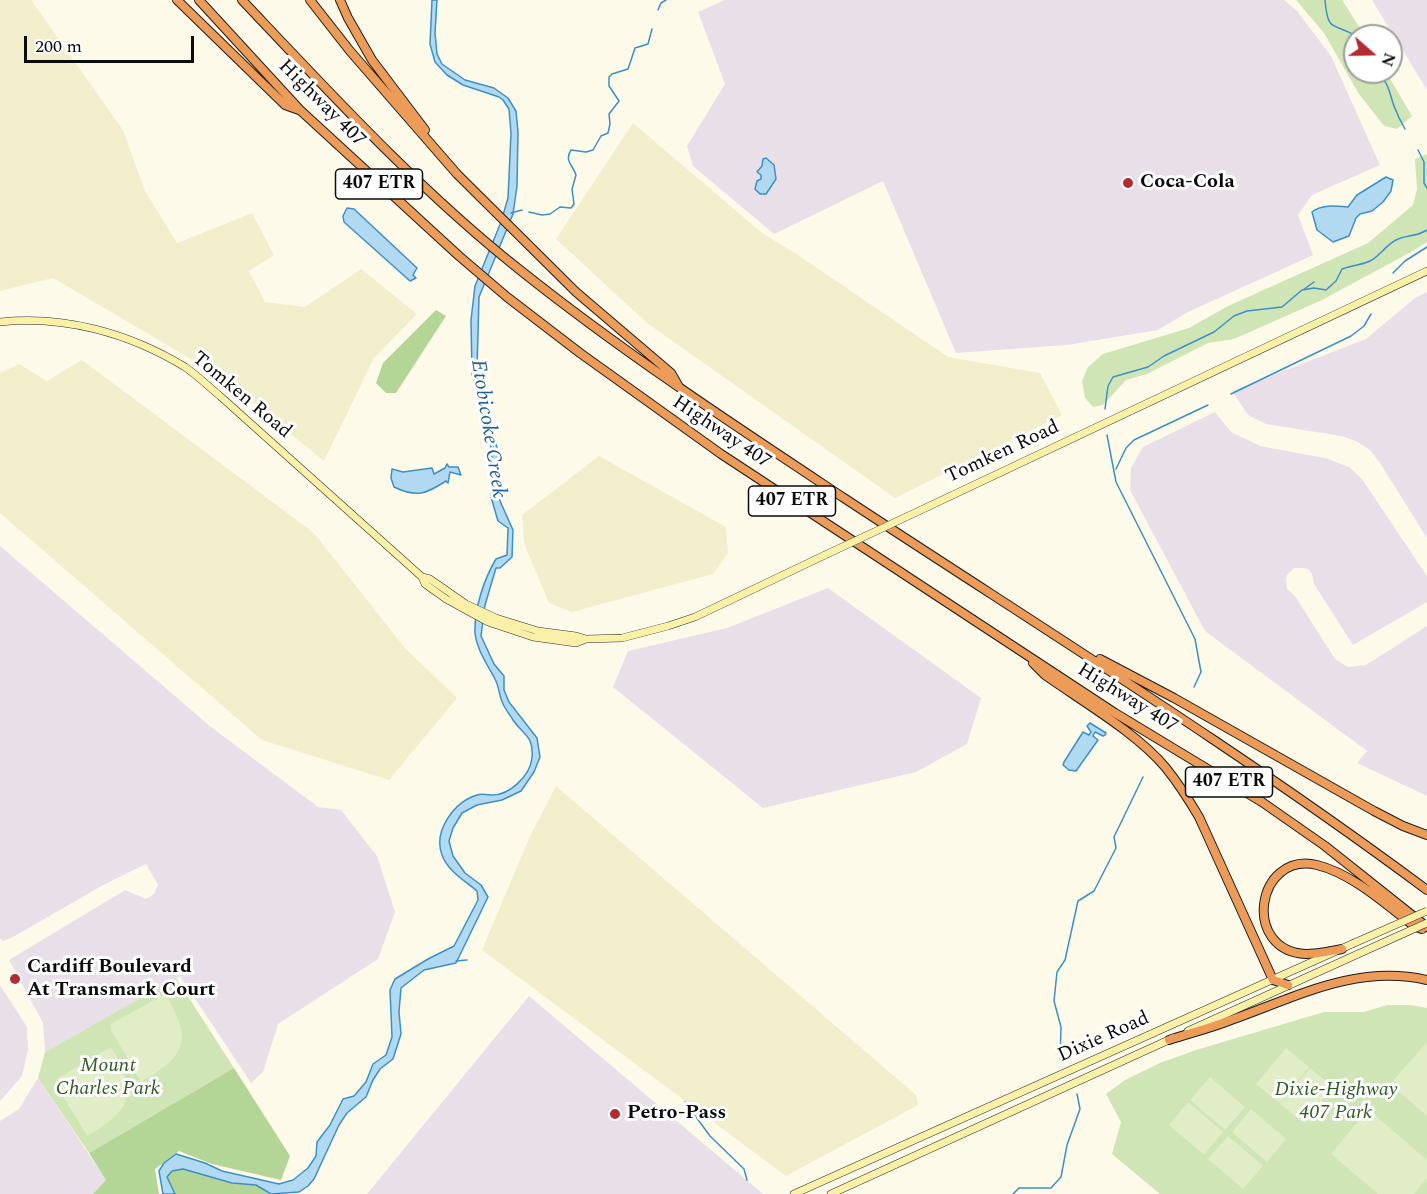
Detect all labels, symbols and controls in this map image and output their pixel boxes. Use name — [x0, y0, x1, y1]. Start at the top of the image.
scale bar — [27, 24, 196, 62]
north arrow — [1343, 24, 1403, 84]
text: 200 m — [35, 33, 82, 60]
text: N — [1375, 49, 1402, 70]
street label: Highway 407 — [272, 55, 370, 153]
road number: 407 ETR — [336, 169, 422, 199]
place label: Coca-Cola — [1140, 171, 1235, 195]
marker: Coca-Cola — [1121, 176, 1135, 190]
street label: Tomken Road — [186, 347, 296, 445]
water label: Etobicoke Creek — [464, 358, 510, 500]
street label: Highway 407 — [667, 391, 775, 475]
street label: Tomken Road — [942, 416, 1064, 490]
road number: 407 ETR — [748, 486, 836, 516]
street label: Highway 407 — [1072, 659, 1182, 739]
road number: 407 ETR — [1186, 767, 1272, 797]
place label: Cardiff Boulevard At Transmark Court — [27, 956, 215, 1003]
marker: Cardiff Boulevard At Transmark Court — [8, 972, 22, 986]
street label: Dixie Road — [1054, 1007, 1154, 1069]
park label: Mount Charles Park — [56, 1055, 160, 1102]
park label: Dixie-Highway 407 Park — [1275, 1079, 1397, 1126]
place label: Petro-Pass — [627, 1102, 726, 1126]
marker: Petro-Pass — [608, 1107, 622, 1121]

